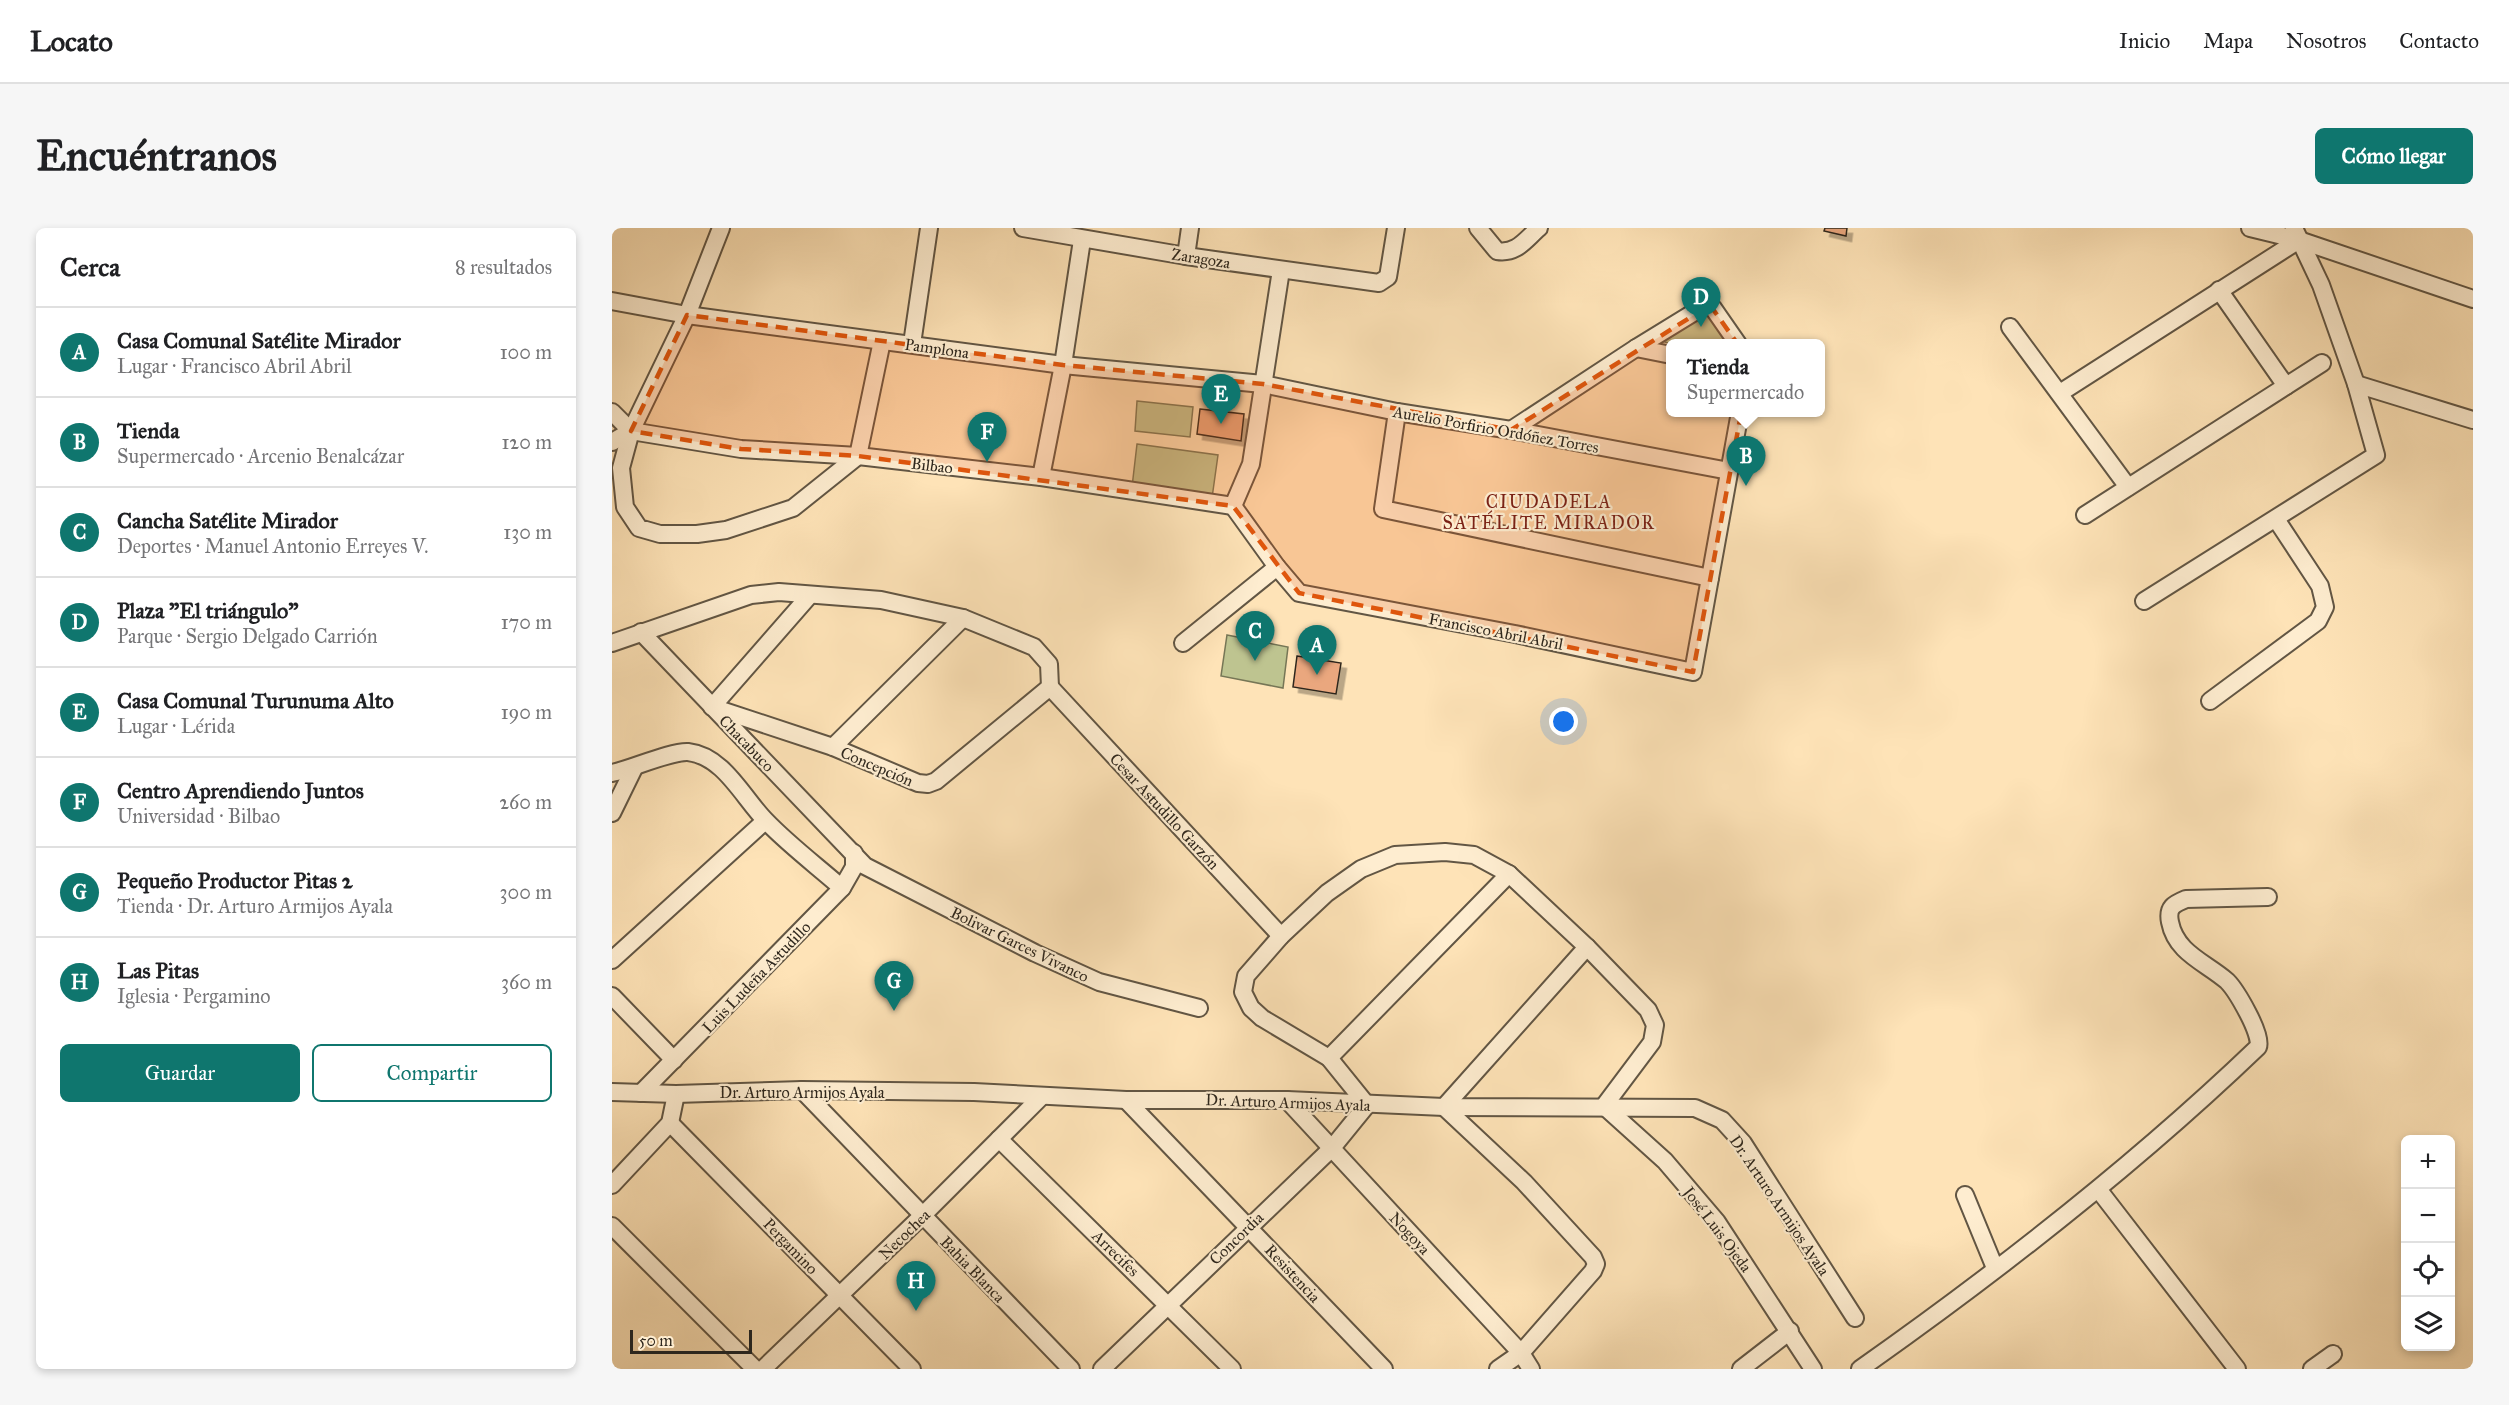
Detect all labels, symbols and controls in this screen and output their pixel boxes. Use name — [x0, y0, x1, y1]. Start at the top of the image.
text: Locato — [30, 24, 113, 59]
text: Inicio — [2119, 28, 2170, 54]
text: Mapa — [2203, 28, 2253, 54]
text: Nosotros — [2286, 28, 2366, 54]
text: Contacto — [2399, 28, 2479, 54]
button: Cómo llegar — [2315, 128, 2473, 184]
text: Encuéntranos — [36, 130, 277, 182]
street label: Zaragoza — [1170, 244, 1232, 274]
text: Cerca — [60, 251, 120, 283]
text: 8 resultados — [455, 255, 552, 279]
pin: D — [1682, 278, 1720, 327]
text: Casa Comunal Satélite Mirador — [117, 327, 401, 354]
street label: Pamplona — [904, 335, 971, 362]
popup — [1666, 339, 1825, 417]
text: A — [73, 340, 86, 364]
text: 100 m — [500, 340, 552, 364]
text: Tienda — [1687, 353, 1749, 380]
text: Lugar · Francisco Abril Abril — [117, 354, 352, 378]
pin: E — [1202, 374, 1240, 424]
text: Supermercado — [1687, 380, 1804, 404]
street label: Aurelio Porfirio Ordóñez Torres — [1390, 402, 1600, 457]
pin: F — [968, 412, 1006, 462]
text: Tienda — [117, 417, 179, 444]
text: B — [73, 430, 86, 454]
text: 120 m — [501, 430, 552, 454]
pin: B — [1726, 436, 1766, 486]
text: Supermercado · Arcenio Benalcázar — [117, 444, 404, 468]
street label: Bilbao — [910, 454, 954, 477]
district label: CIUDADELA SATÉLITE MIRADOR — [1443, 491, 1655, 534]
text: Cancha Satélite Mirador — [117, 507, 338, 534]
text: C — [73, 520, 86, 544]
text: 130 m — [503, 520, 552, 544]
text: Deportes · Manuel Antonio Erreyes V. — [117, 534, 428, 558]
text: Plaza "El triángulo" — [117, 597, 299, 624]
street label: Francisco Abril Abril — [1427, 609, 1565, 654]
text: D — [72, 610, 87, 634]
text: 170 m — [501, 610, 552, 634]
pin: C — [1236, 612, 1274, 661]
text: Parque · Sergio Delgado Carrión — [117, 624, 377, 648]
pin: A — [1298, 626, 1336, 675]
text: Casa Comunal Turunuma Alto — [117, 687, 394, 714]
text: E — [72, 700, 87, 724]
text: 190 m — [501, 700, 552, 724]
your location — [1549, 707, 1578, 736]
street label: Chacabuco — [715, 711, 778, 776]
text: Lugar · Lérida — [117, 714, 235, 738]
street label: Concepción — [838, 743, 916, 790]
street label: Cesar Astudillo Garzón — [1106, 749, 1224, 874]
text: Centro Aprendiendo Juntos — [117, 777, 364, 804]
text: F — [73, 790, 86, 814]
text: 260 m — [499, 790, 552, 814]
text: Universidad · Bilbao — [117, 804, 280, 828]
text: Pequeño Productor Pitas 2 — [117, 867, 353, 894]
text: G — [72, 880, 87, 904]
text: 300 m — [500, 880, 552, 904]
text: Tienda · Dr. Arturo Armijos Ayala — [117, 894, 393, 918]
street label: Bolivar Garces Vivanco — [948, 903, 1092, 986]
street label: Luis Ludeña Astudillo — [698, 918, 815, 1037]
text: Las Pitas — [117, 957, 199, 984]
pin: G — [874, 962, 914, 1011]
text: H — [71, 970, 88, 994]
text: 360 m — [501, 970, 552, 994]
text: Iglesia · Pergamino — [117, 984, 271, 1008]
button: Guardar — [60, 1044, 300, 1102]
button: Compartir — [312, 1044, 552, 1102]
street label: Dr. Arturo Armijos Ayala — [720, 1083, 885, 1102]
street label: Dr. Arturo Armijos Ayala — [1205, 1090, 1371, 1115]
street label: Dr. Arturo Armijos Ayala — [1726, 1132, 1834, 1279]
map controls — [2401, 1135, 2455, 1351]
button: + — [2401, 1135, 2455, 1189]
street label: José Luis Ojeda — [1677, 1181, 1756, 1276]
button: − — [2401, 1189, 2455, 1243]
street label: Necochea — [875, 1205, 934, 1263]
street label: Concordia — [1205, 1208, 1267, 1269]
street label: Nogoya — [1385, 1208, 1434, 1259]
street label: Pergamino — [759, 1214, 822, 1279]
street label: Arrecifes — [1087, 1226, 1143, 1281]
street label: Bahia Blanca — [936, 1232, 1009, 1307]
street label: Resistencia — [1261, 1240, 1325, 1307]
button: locate — [2401, 1243, 2455, 1297]
pin: H — [896, 1262, 936, 1311]
button: layers — [2401, 1297, 2455, 1351]
scale bar — [630, 1327, 752, 1354]
text: 50 m — [639, 1331, 673, 1350]

